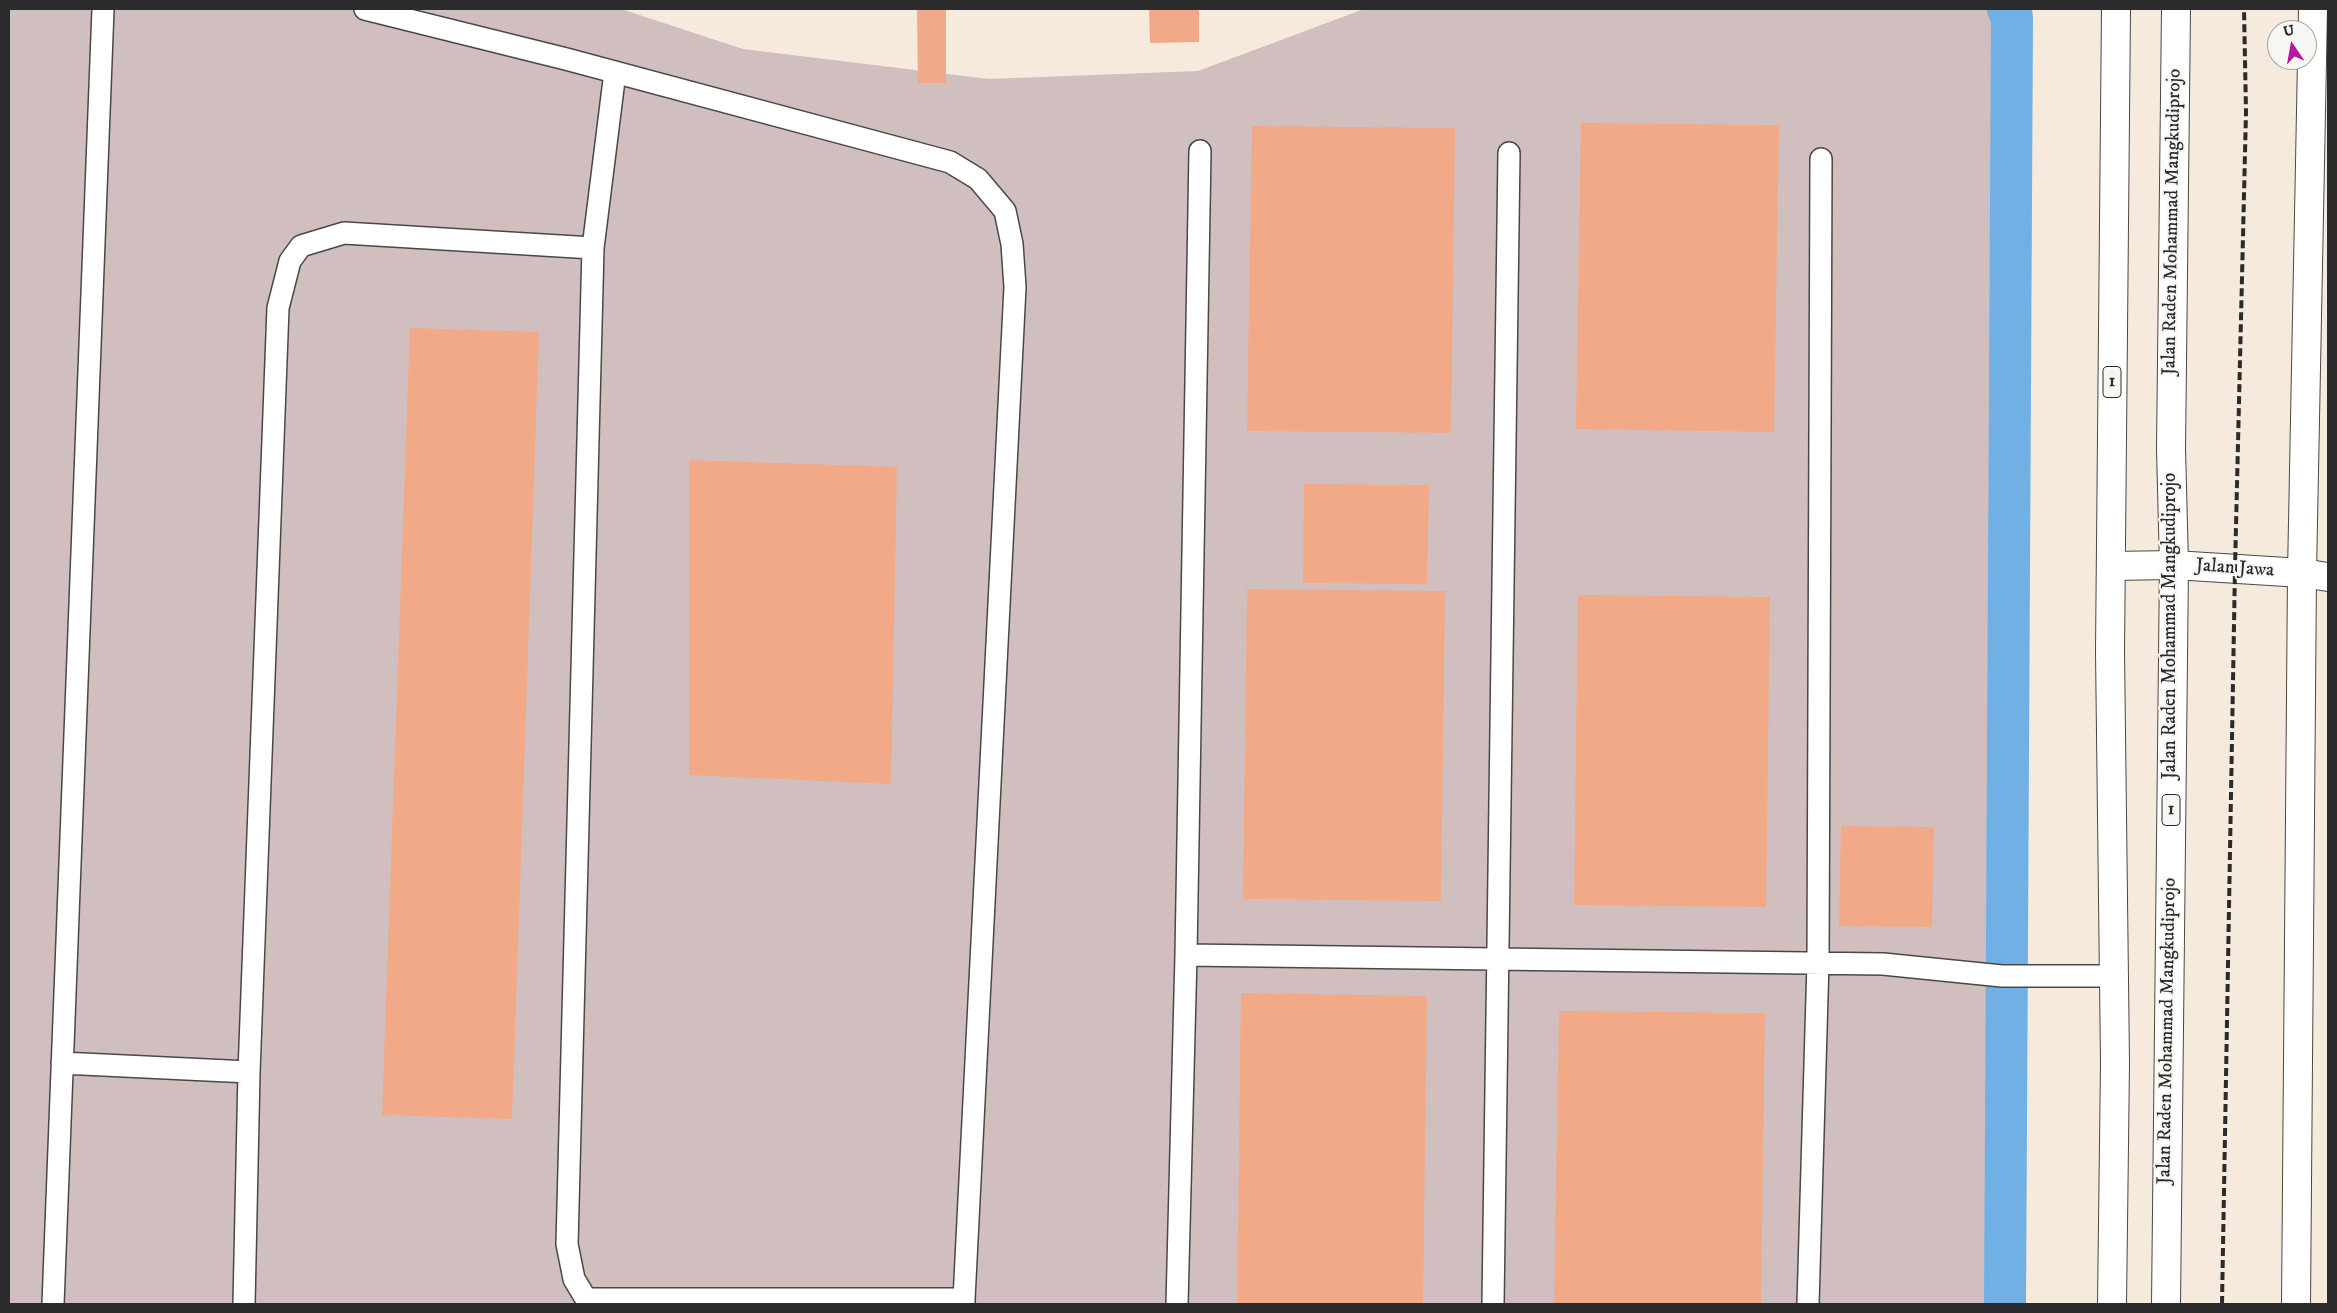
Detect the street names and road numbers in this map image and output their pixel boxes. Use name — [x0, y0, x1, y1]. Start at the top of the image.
street label: Jalan Raden Mohammad Mangkudiprojo — [2159, 69, 2187, 375]
road number: 1 — [2103, 367, 2121, 398]
street label: Jalan Raden Mohammad Mangkudiprojo — [2160, 473, 2182, 779]
street label: Jalan Jawa — [2195, 555, 2275, 583]
road number: 1 — [2162, 794, 2180, 826]
street label: Jalan Raden Mohammad Mangkudiprojo — [2154, 878, 2182, 1184]

